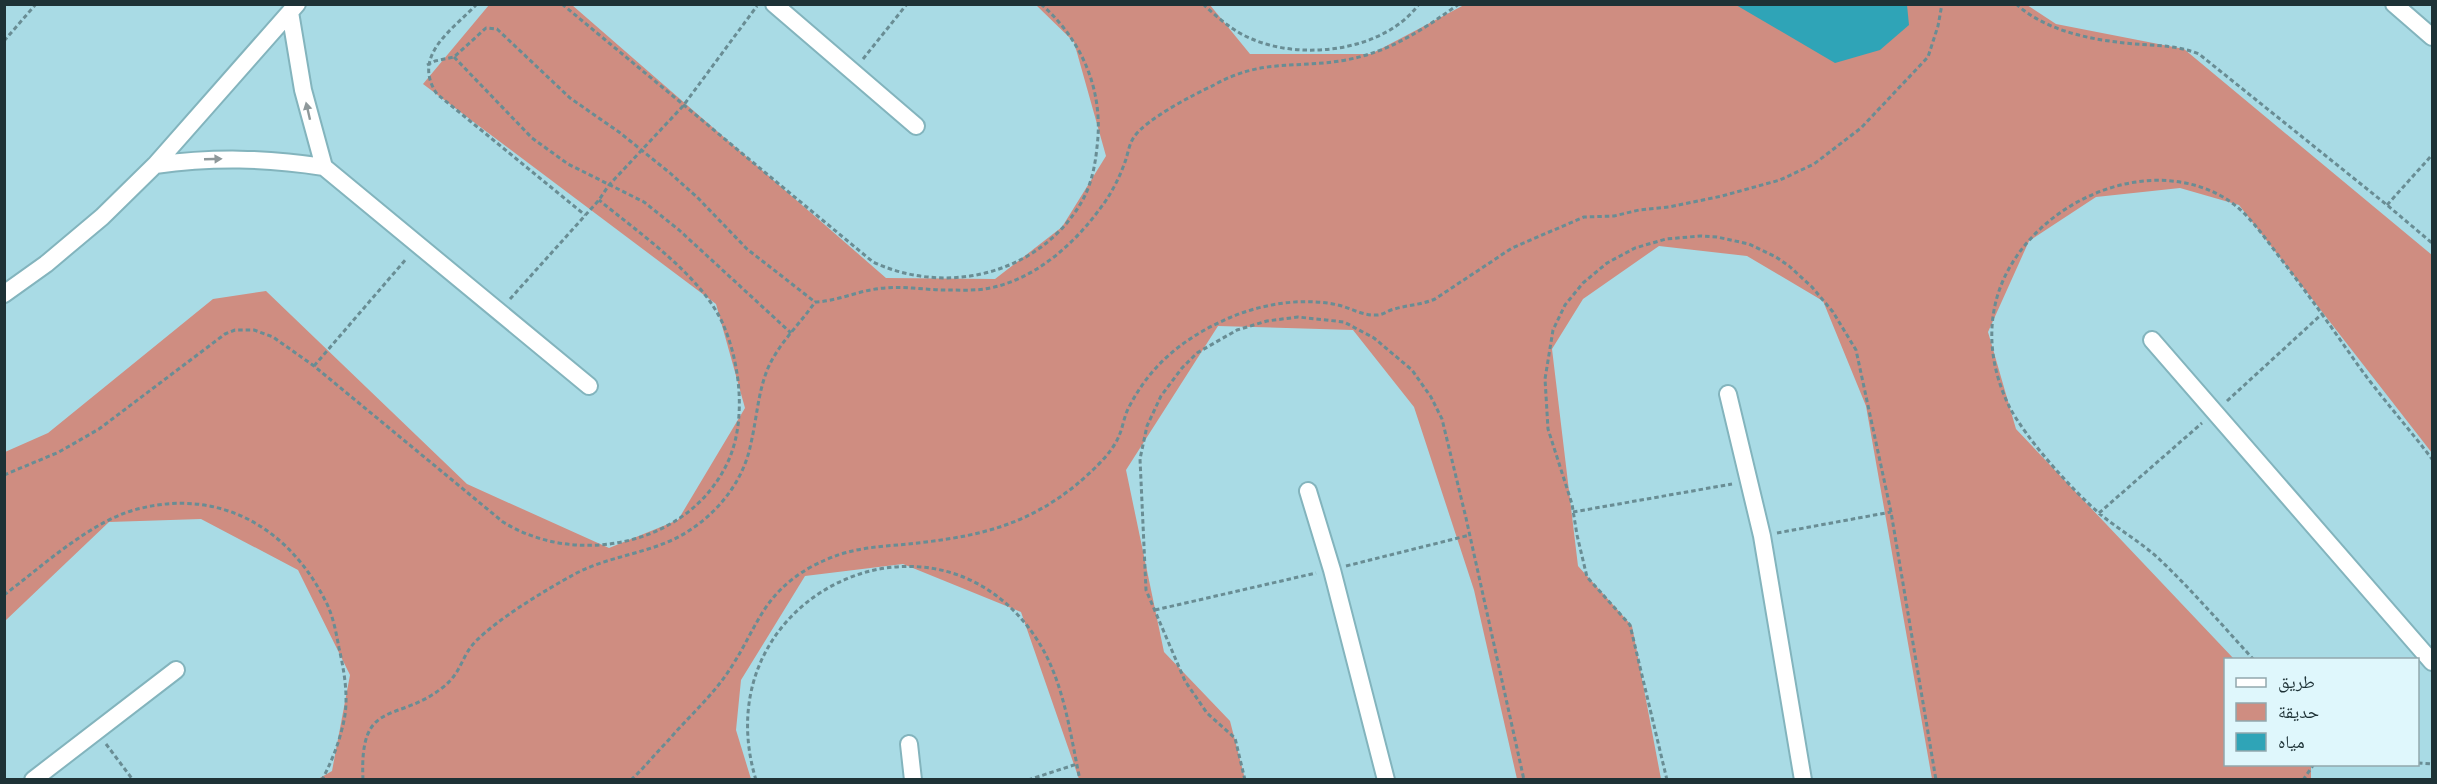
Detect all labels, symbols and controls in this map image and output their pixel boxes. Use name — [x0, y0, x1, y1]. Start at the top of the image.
one-way arrow — [302, 102, 312, 120]
one-way arrow — [204, 154, 223, 163]
legend — [2224, 658, 2419, 766]
text: طريق — [2278, 670, 2315, 693]
text: حديقة — [2278, 700, 2319, 723]
text: مياه — [2278, 730, 2305, 753]

